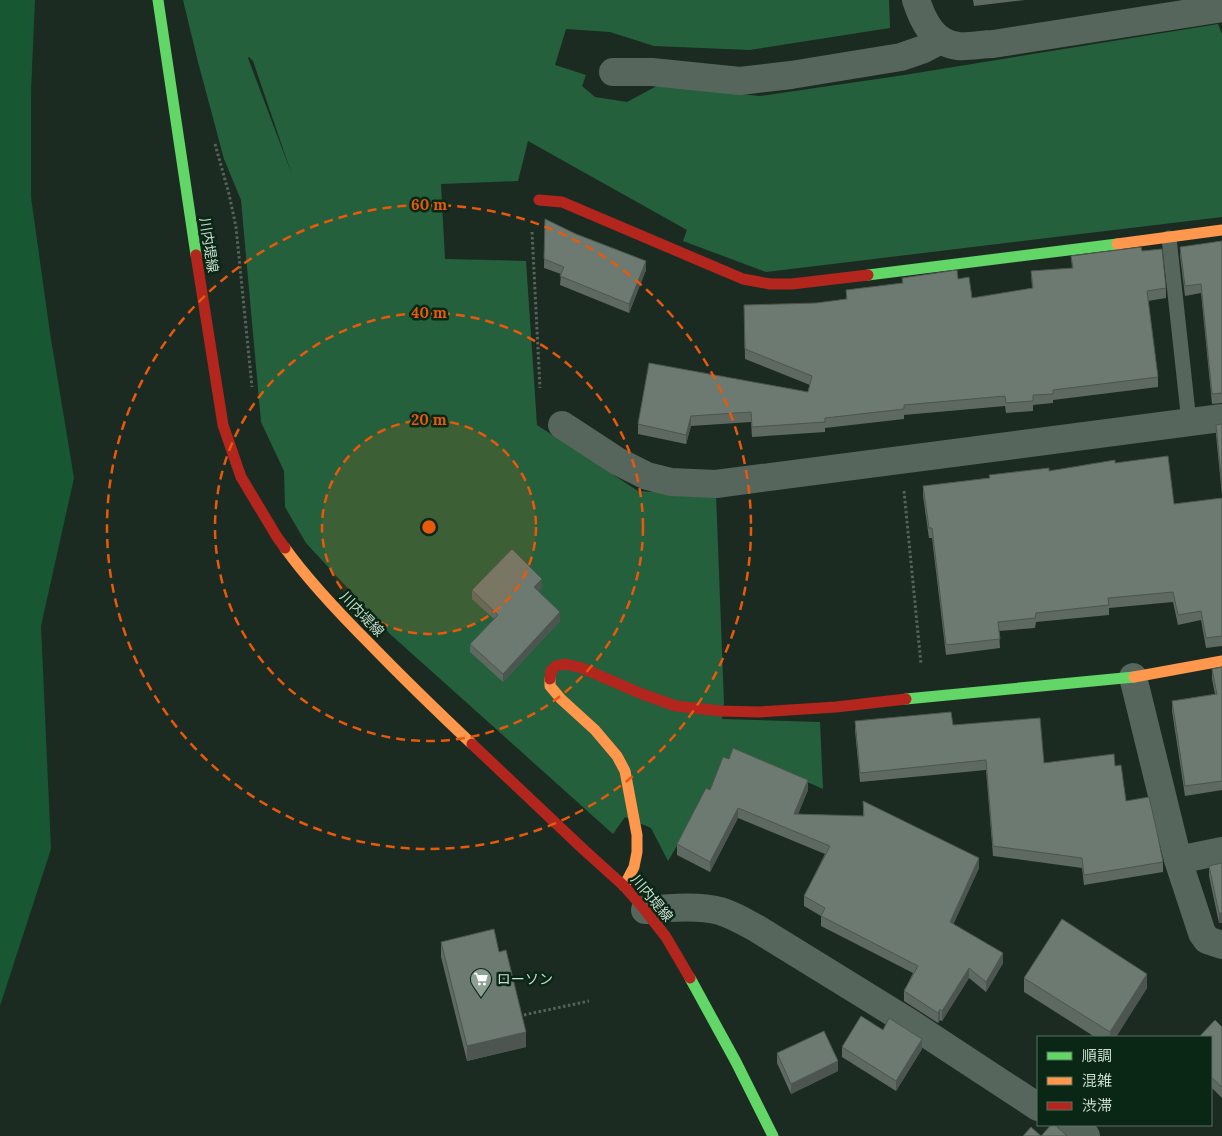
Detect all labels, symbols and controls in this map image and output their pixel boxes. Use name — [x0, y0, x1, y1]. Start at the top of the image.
text: 60 m — [411, 195, 447, 214]
street label: 川内堤線 — [196, 216, 222, 274]
text: 40 m — [411, 303, 447, 322]
text: 20 m — [411, 410, 447, 429]
centre of rings — [420, 518, 438, 536]
street label: 川内堤線 — [336, 588, 388, 640]
street label: 川内堤線 — [627, 871, 677, 925]
supermarket icon: ローソン — [469, 967, 493, 998]
place label: ローソン — [497, 970, 553, 988]
legend — [1037, 1036, 1212, 1126]
text: 順調 — [1082, 1046, 1112, 1065]
text: 混雑 — [1082, 1071, 1112, 1090]
text: 渋滞 — [1082, 1096, 1112, 1115]

